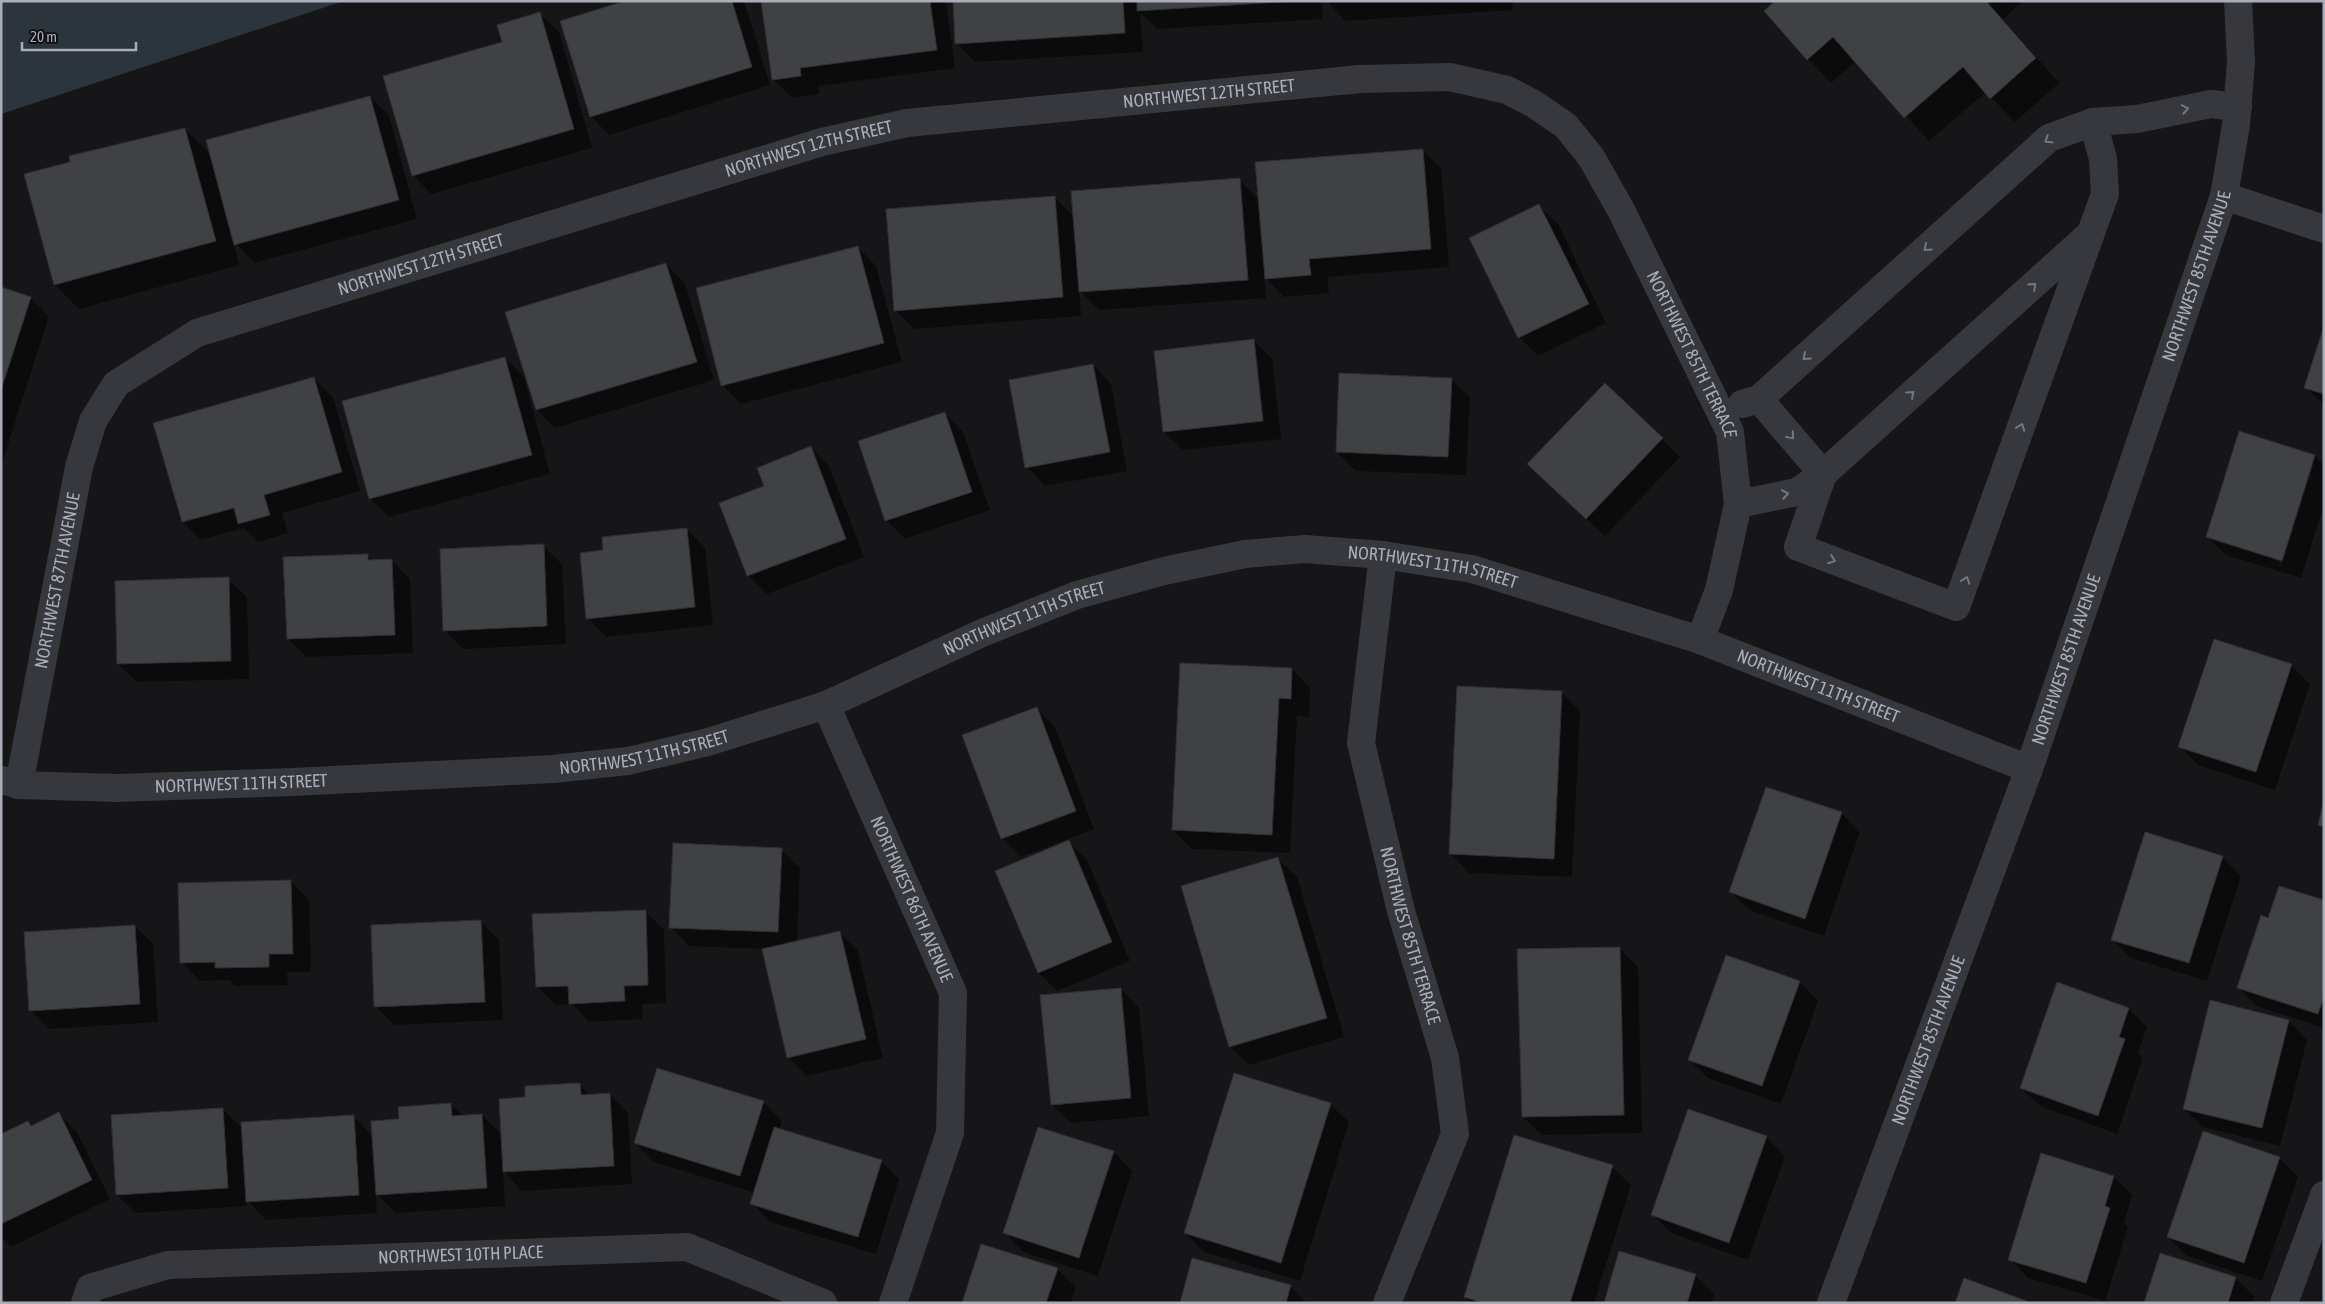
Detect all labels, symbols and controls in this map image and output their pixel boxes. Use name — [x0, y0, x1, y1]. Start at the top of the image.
scale bar — [22, 20, 136, 52]
text: 20 m — [30, 28, 57, 45]
street label: NORTHWEST 12TH STREET — [1122, 74, 1296, 112]
one-way arrow — [2180, 105, 2189, 115]
street label: NORTHWEST 12TH STREET — [722, 116, 894, 181]
one-way arrow — [2044, 134, 2053, 144]
street label: NORTHWEST 85TH AVENUE — [2157, 189, 2235, 364]
street label: NORTHWEST 12TH STREET — [335, 229, 506, 299]
one-way arrow — [1923, 242, 1932, 251]
street label: NORTHWEST 85TH TERRACE — [1643, 267, 1742, 438]
one-way arrow — [2027, 283, 2036, 292]
one-way arrow — [1803, 351, 1812, 360]
one-way arrow — [1906, 391, 1915, 400]
one-way arrow — [2015, 423, 2025, 432]
one-way arrow — [1785, 431, 1794, 440]
street label: NORTHWEST 87TH AVENUE — [30, 490, 84, 670]
one-way arrow — [1781, 490, 1790, 500]
street label: NORTHWEST 11TH STREET — [1347, 541, 1520, 593]
one-way arrow — [1827, 554, 1836, 564]
street label: NORTHWEST 85TH AVENUE — [2027, 571, 2105, 748]
one-way arrow — [1960, 576, 1970, 585]
street label: NORTHWEST 11TH STREET — [940, 577, 1107, 660]
street label: NORTHWEST 11TH STREET — [1734, 645, 1903, 727]
street label: NORTHWEST 11TH STREET — [558, 725, 732, 778]
street label: NORTHWEST 11TH STREET — [154, 769, 328, 797]
street label: NORTHWEST 86TH AVENUE — [866, 813, 958, 985]
street label: NORTHWEST 85TH TERRACE — [1376, 845, 1445, 1027]
street label: NORTHWEST 85TH AVENUE — [1887, 952, 1969, 1128]
street label: NORTHWEST 10TH PLACE — [378, 1241, 544, 1268]

